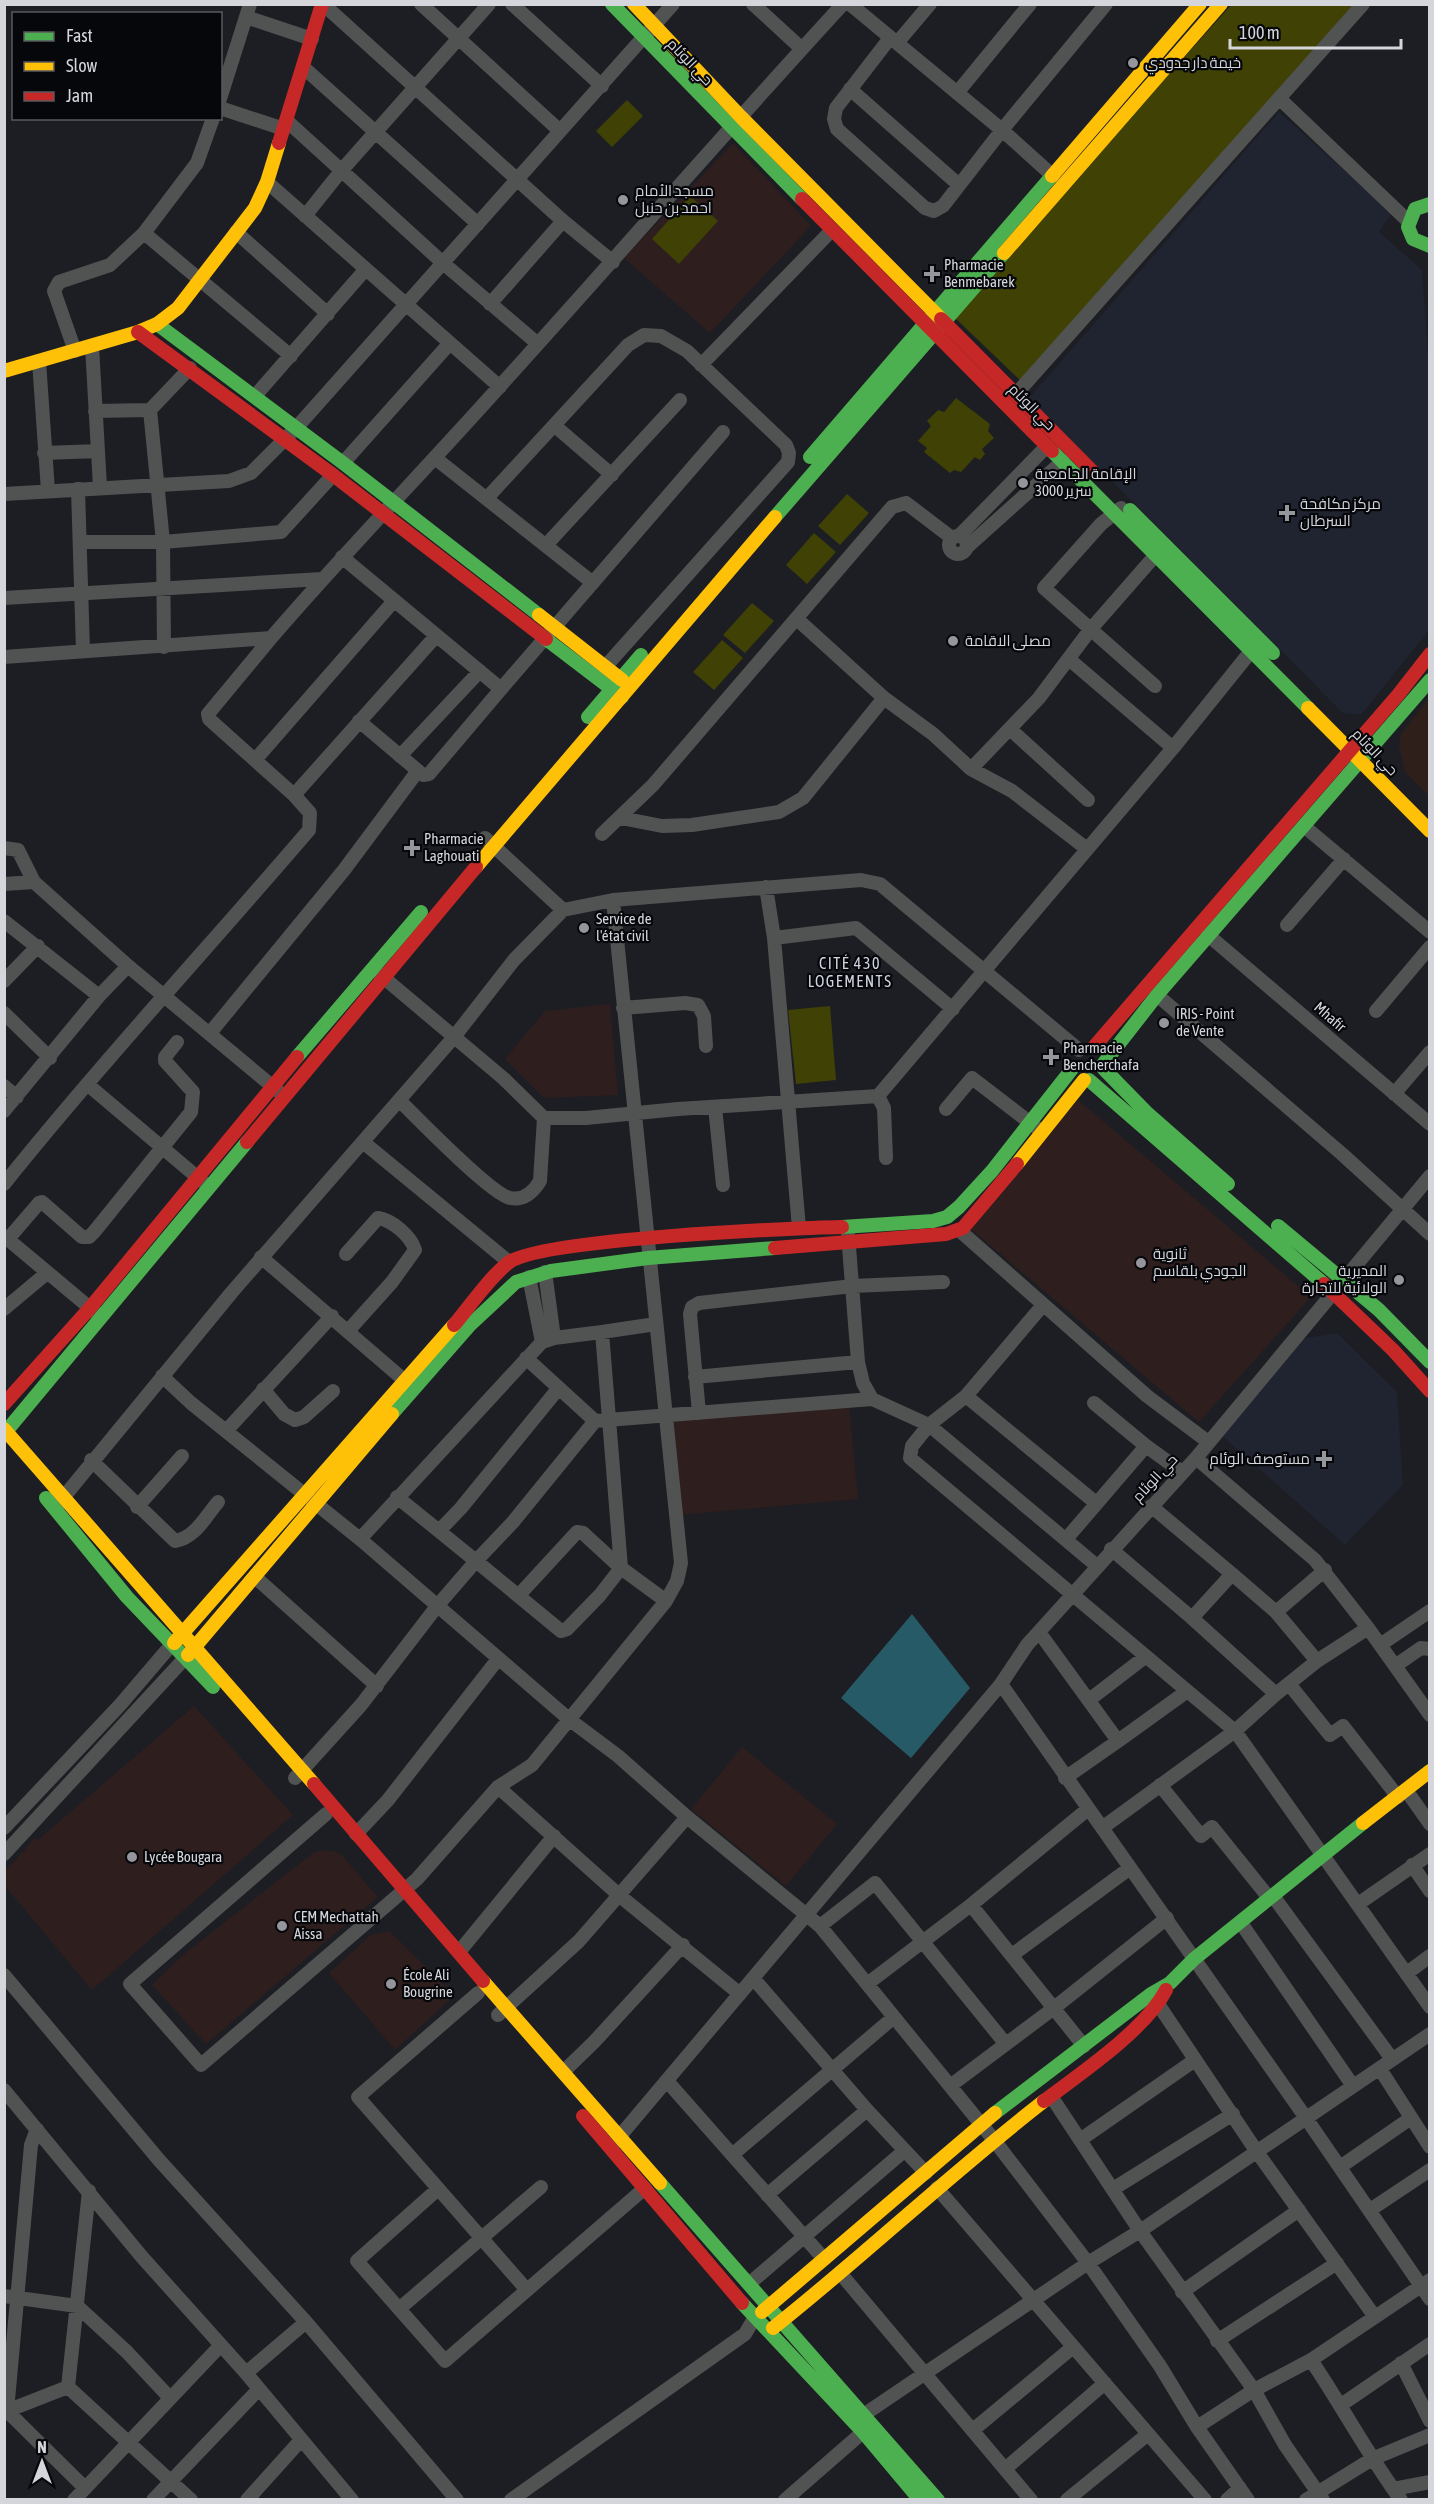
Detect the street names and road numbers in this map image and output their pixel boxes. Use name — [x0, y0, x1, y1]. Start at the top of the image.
street label: حي الوئام — [661, 35, 717, 91]
street label: حي الوئام — [1003, 380, 1059, 436]
street label: حي الوئام — [1346, 725, 1402, 781]
street label: Mhafir — [1311, 998, 1350, 1035]
street label: حي الوئام — [1129, 1451, 1184, 1508]

